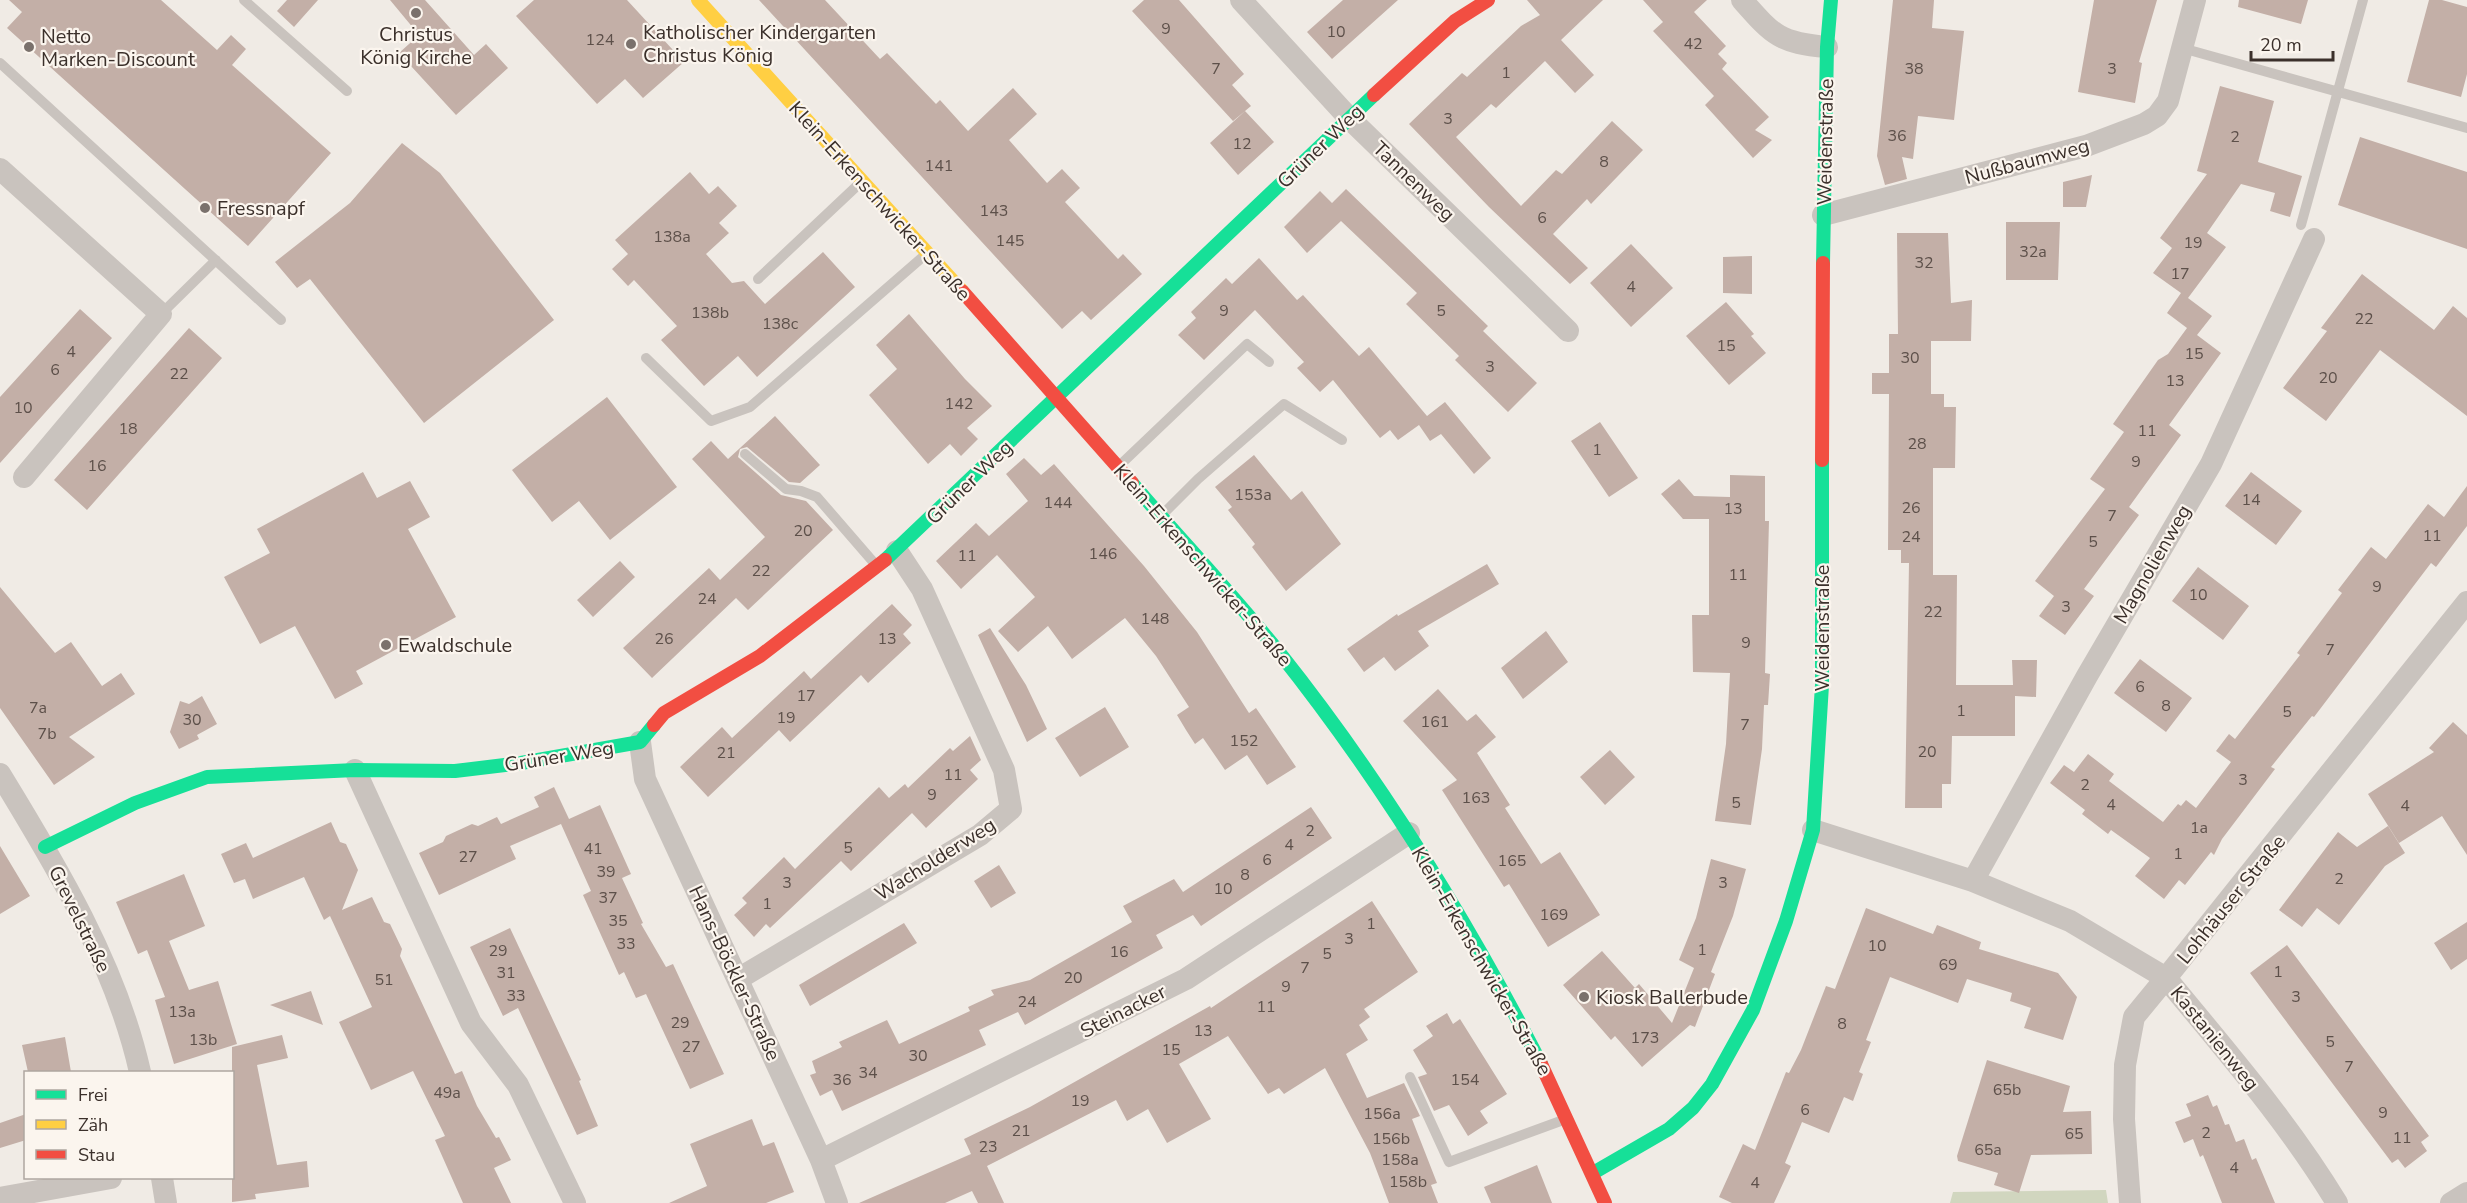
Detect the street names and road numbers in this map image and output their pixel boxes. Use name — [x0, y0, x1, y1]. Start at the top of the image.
street label: Weidenstraße — [1811, 78, 1840, 206]
street label: Klein-Erkenschwicker-Straße — [783, 96, 977, 307]
street label: Grüner Weg — [1271, 98, 1369, 194]
street label: Nußbaumweg — [1962, 132, 2092, 191]
street label: Tannenweg — [1367, 135, 1461, 227]
street label: Grüner Weg — [920, 434, 1018, 530]
street label: Klein-Erkenschwicker-Straße — [1107, 458, 1298, 672]
street label: Magnolienweg — [2107, 500, 2197, 629]
street label: Weidenstraße — [1809, 565, 1836, 691]
street label: Grüner Weg — [502, 735, 616, 778]
street label: Wacholderweg — [870, 811, 1001, 907]
street label: Lohhäuser Straße — [2171, 829, 2292, 970]
street label: Klein-Erkenschwicker-Straße — [1405, 842, 1558, 1081]
street label: Grevelstraße — [42, 861, 117, 977]
street label: Hans-Böckler-Straße — [682, 881, 787, 1065]
street label: Steinacker — [1076, 978, 1171, 1045]
street label: Kastanienweg — [2164, 980, 2265, 1096]

